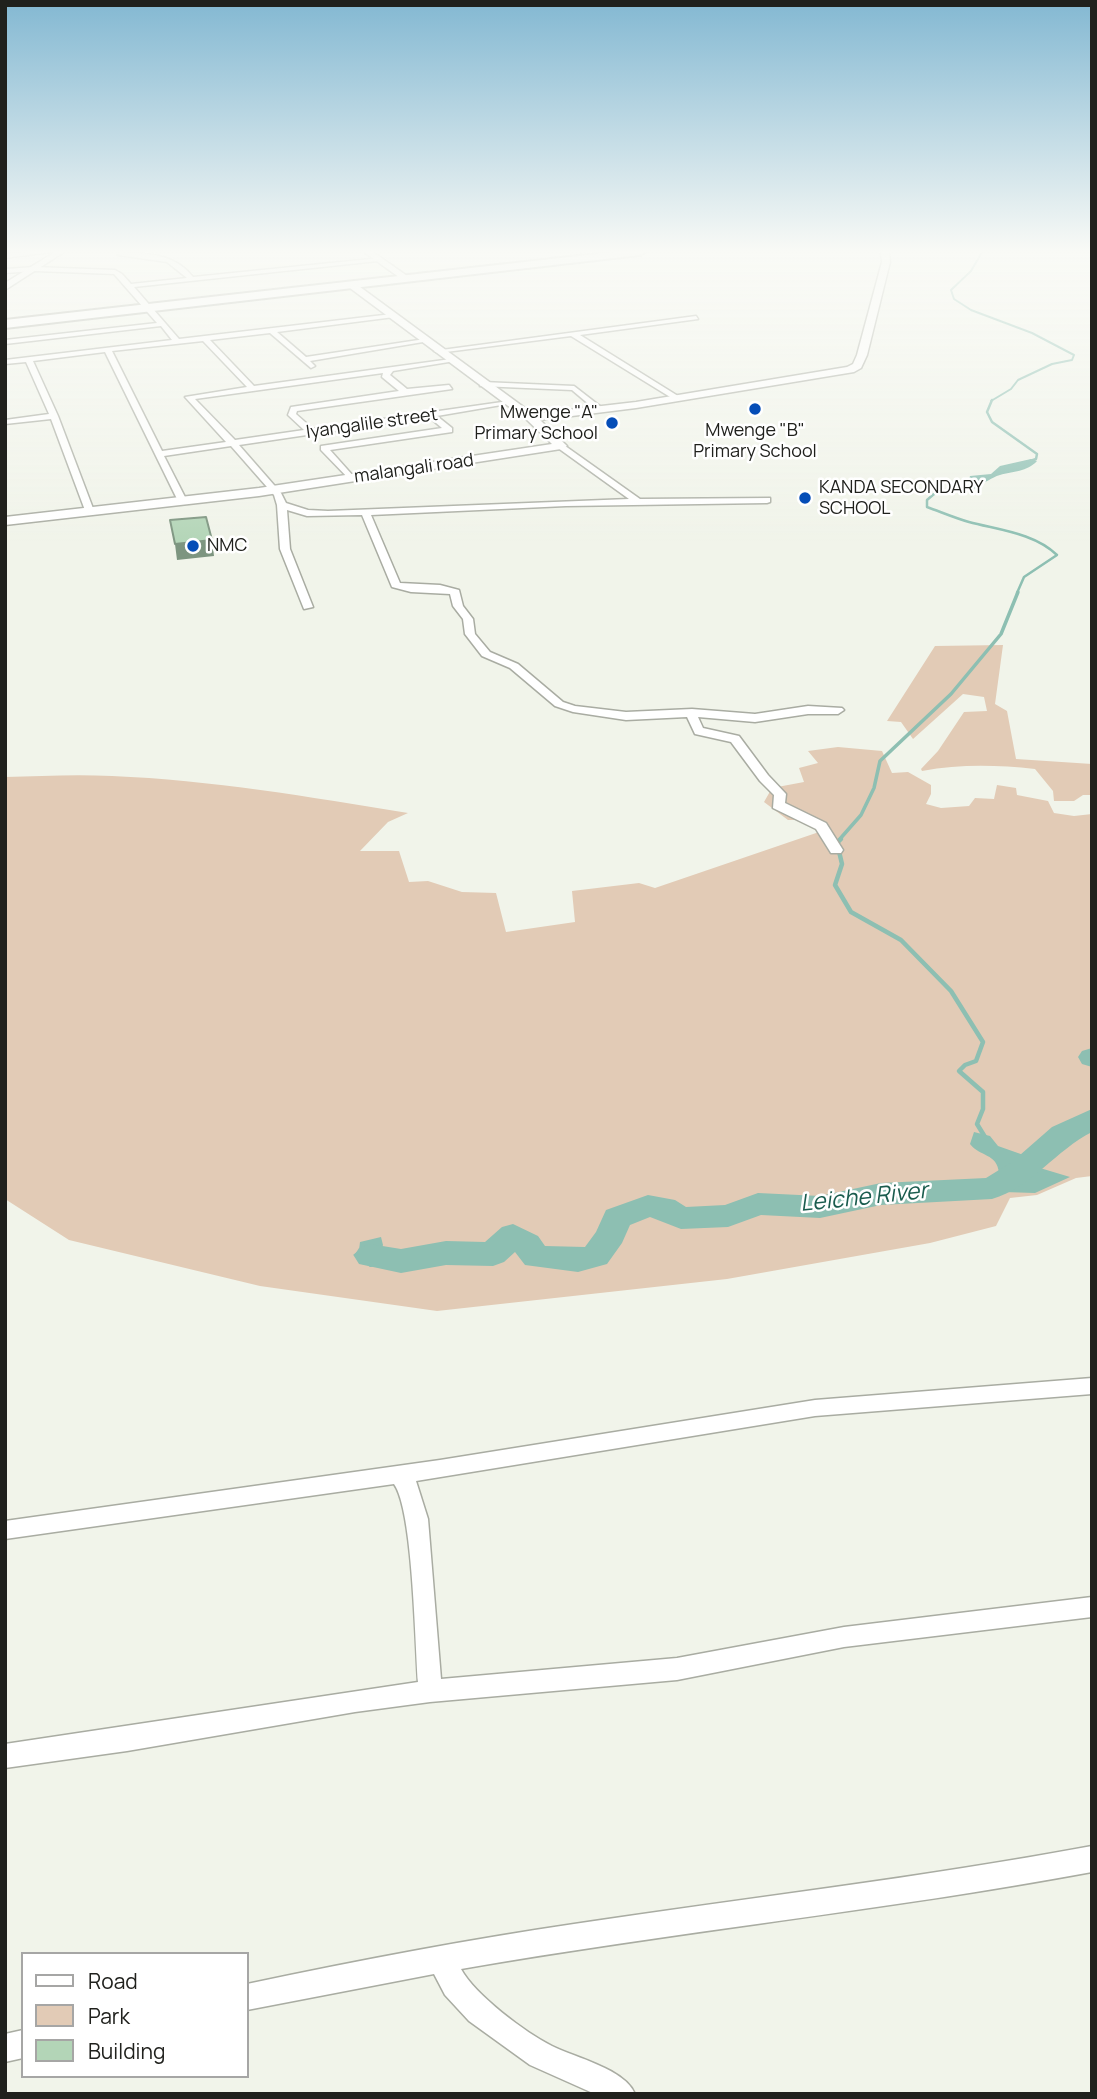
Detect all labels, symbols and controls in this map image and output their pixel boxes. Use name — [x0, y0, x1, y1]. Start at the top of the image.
marker: Mwenge "B" Primary School — [747, 401, 763, 417]
place label: Mwenge "A" Primary School — [474, 402, 598, 444]
street label: lyangalile street — [305, 404, 439, 444]
marker: Mwenge "A" Primary School — [604, 415, 620, 431]
place label: Mwenge "B" Primary School — [693, 420, 817, 462]
street label: malangali road — [353, 450, 475, 488]
place label: KANDA SECONDARY SCHOOL — [819, 477, 984, 520]
marker: KANDA SECONDARY SCHOOL — [797, 490, 813, 506]
place label: NMC — [207, 535, 247, 557]
marker: NMC — [185, 538, 201, 554]
water label: Leiche River — [799, 1178, 929, 1218]
legend — [21, 1952, 248, 2078]
text: Road — [88, 1967, 138, 1995]
text: Park — [88, 2002, 130, 2030]
text: Building — [88, 2037, 165, 2065]

